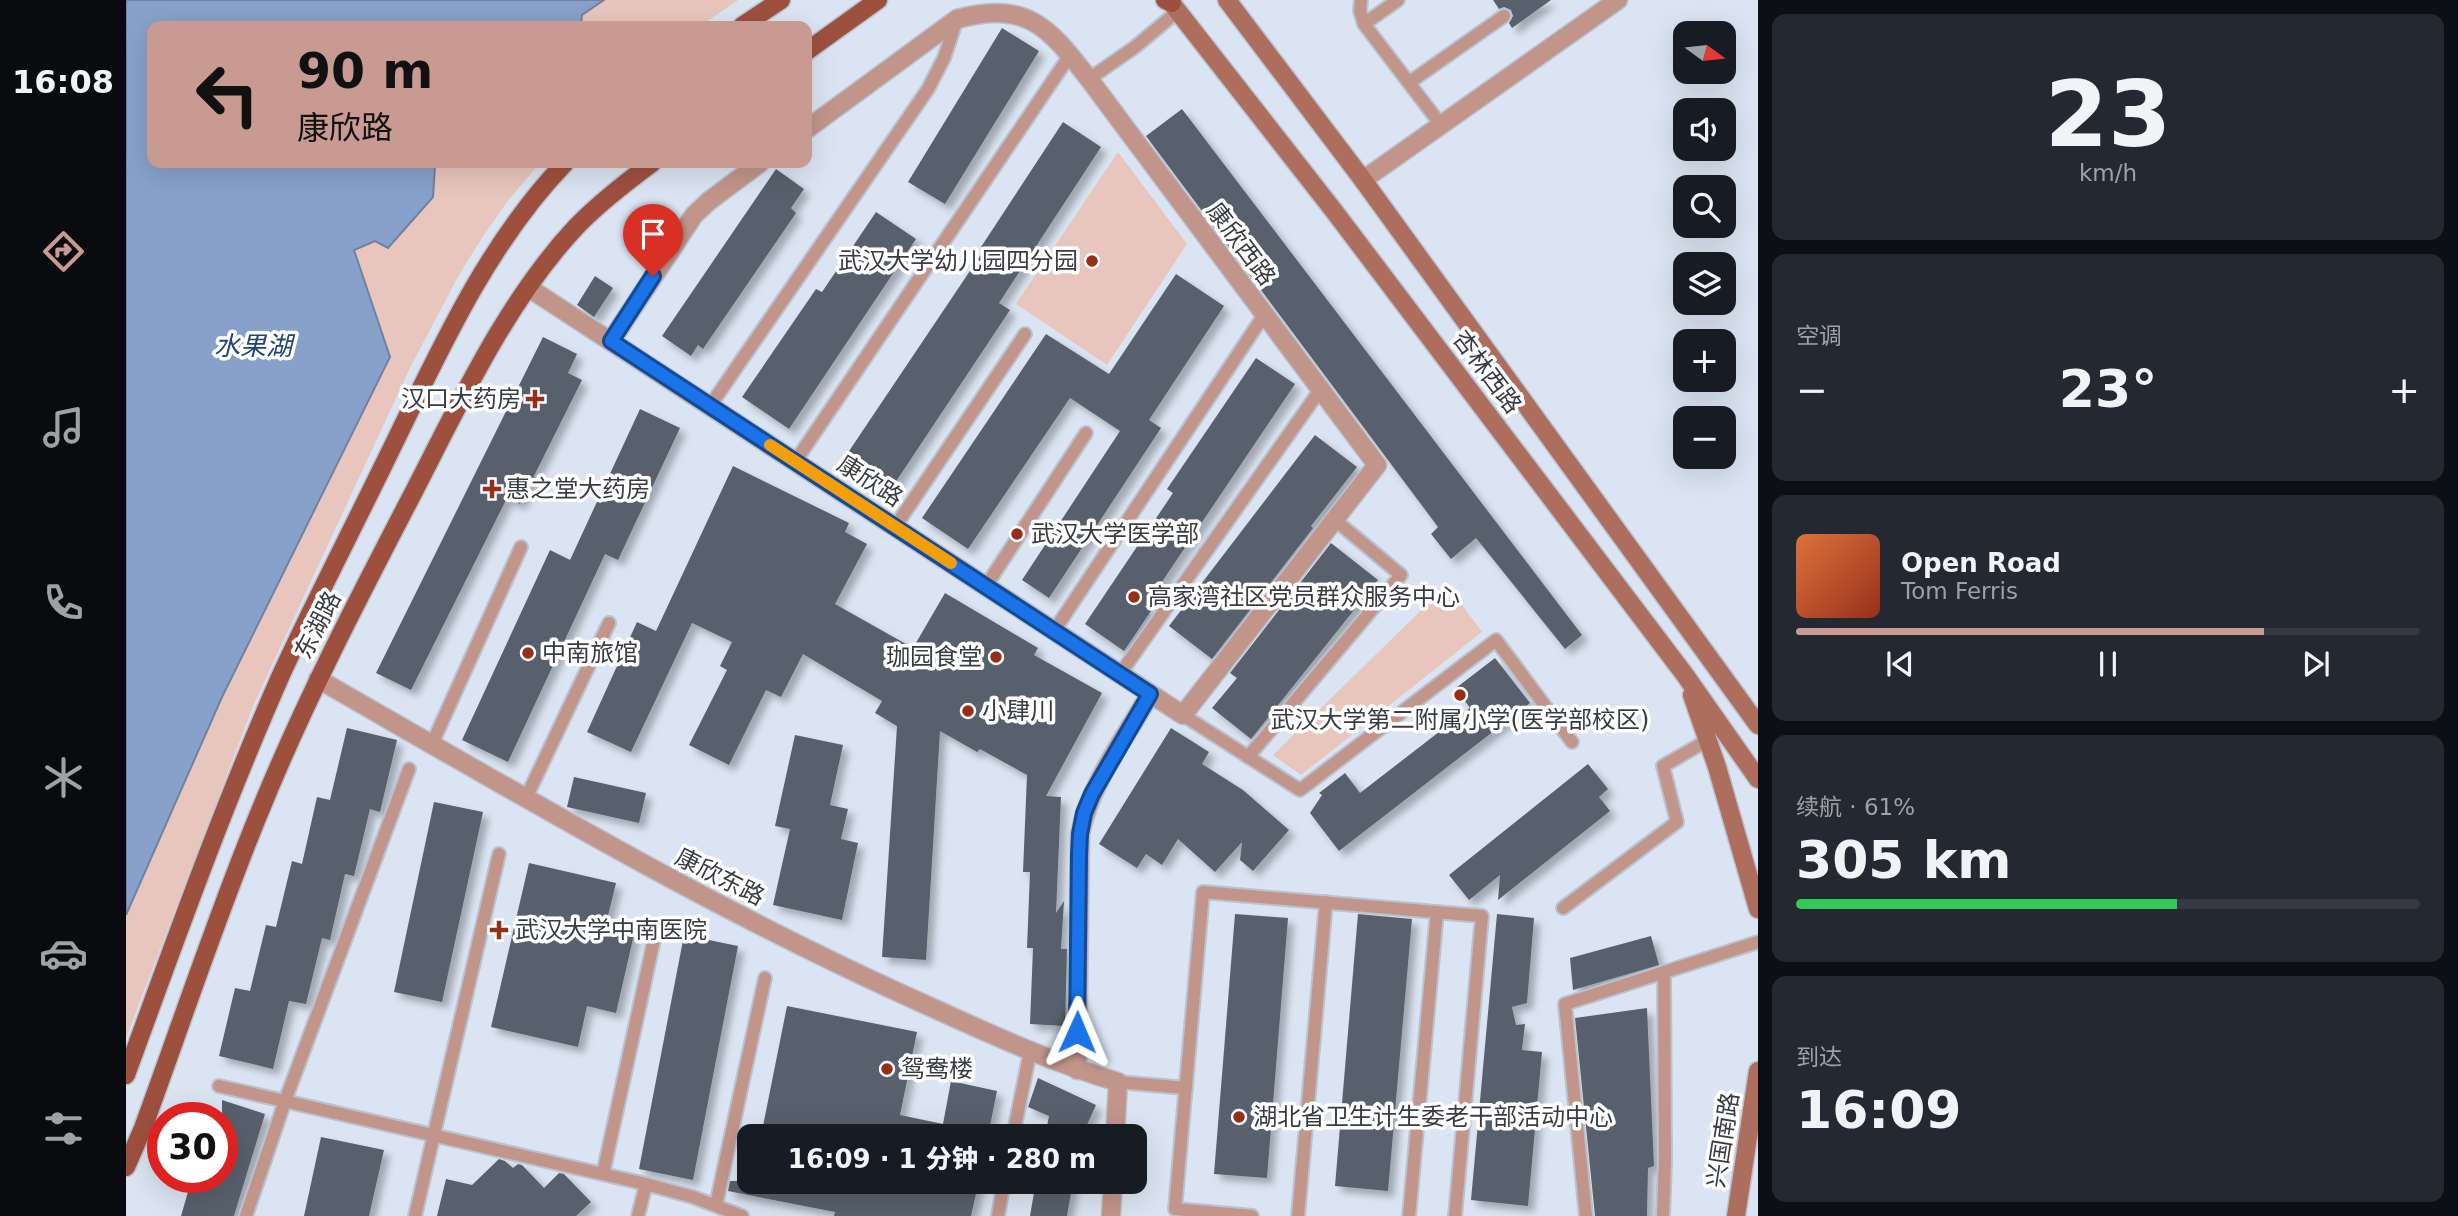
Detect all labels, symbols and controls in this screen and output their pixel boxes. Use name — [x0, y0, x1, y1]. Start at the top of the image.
north arrow — [1673, 21, 1736, 84]
map controls — [1673, 21, 1736, 469]
text: 90 m — [297, 43, 433, 100]
icon: left — [182, 49, 273, 140]
text: 23 — [2045, 62, 2171, 167]
text: 16:08 — [12, 63, 114, 101]
button: sound — [1673, 98, 1736, 161]
text: 康欣路 — [297, 109, 393, 147]
text: km/h — [2079, 160, 2137, 186]
button: search — [1673, 175, 1736, 238]
street label: 康欣西路 — [1201, 197, 1281, 291]
pin — [623, 204, 683, 276]
icon: arrive — [634, 215, 672, 253]
icon: directions — [39, 227, 88, 276]
place label: 武汉大学幼儿园四分园 — [838, 247, 1078, 275]
button: layers — [1673, 252, 1736, 315]
marker: 武汉大学幼儿园四分园 — [1084, 253, 1100, 269]
text: 空调 — [1796, 323, 1842, 349]
street label: 杏林西路 — [1447, 325, 1527, 419]
button: + — [1673, 329, 1736, 392]
water label: 水果湖 — [214, 331, 296, 361]
text: 23° — [2059, 359, 2157, 419]
text: − — [1796, 368, 1828, 412]
text: + — [2388, 368, 2420, 412]
place label: 汉口大药房 — [401, 385, 521, 413]
marker: 汉口大药房 — [527, 391, 543, 407]
icon: music — [39, 403, 88, 452]
button: − — [1673, 406, 1736, 469]
street label: 康欣路 — [832, 450, 908, 512]
place label: 惠之堂大药房 — [506, 475, 650, 503]
marker: 惠之堂大药房 — [484, 481, 500, 497]
place label: 武汉大学医学部 — [1031, 520, 1199, 548]
marker: 武汉大学医学部 — [1009, 526, 1025, 542]
text: Open Road — [1901, 548, 2061, 578]
icon: phone — [39, 578, 88, 627]
text: Tom Ferris — [1901, 578, 2018, 604]
place label: 高家湾社区党员群众服务中心 — [1148, 583, 1460, 611]
street label: 东湖路 — [289, 587, 347, 663]
marker: 高家湾社区党员群众服务中心 — [1126, 589, 1142, 605]
place label: 中南旅馆 — [542, 639, 638, 667]
place label: 珈园食堂 — [886, 643, 982, 671]
marker: 中南旅馆 — [520, 645, 536, 661]
icon: previous — [1881, 645, 1919, 683]
icon: pause — [2089, 645, 2127, 683]
icon: next — [2297, 645, 2335, 683]
marker: 珈园食堂 — [988, 649, 1004, 665]
marker: 武汉大学第二附属小学(医学部校区) — [1452, 687, 1468, 703]
place label: 小肆川 — [982, 697, 1054, 725]
marker: 小肆川 — [960, 703, 976, 719]
place label: 武汉大学第二附属小学(医学部校区) — [1271, 706, 1649, 734]
icon: climate — [39, 753, 88, 802]
text: 续航 · 61% — [1796, 794, 1915, 820]
text: 305 km — [1796, 830, 2011, 890]
street label: 康欣东路 — [671, 843, 769, 911]
place label: 武汉大学中南医院 — [515, 916, 707, 944]
marker: 武汉大学中南医院 — [489, 920, 509, 940]
icon: car — [39, 929, 88, 978]
position arrow — [1040, 995, 1114, 1069]
text: 到达 — [1796, 1044, 1842, 1070]
place label: 鸳鸯楼 — [901, 1055, 973, 1083]
marker: 鸳鸯楼 — [879, 1061, 895, 1077]
text: 16:09 — [1796, 1080, 1962, 1140]
street label: 兴国南路 — [1702, 1090, 1744, 1190]
speed limit sign: 30 — [147, 1102, 238, 1193]
place label: 湖北省卫生计生委老干部活动中心 — [1253, 1103, 1613, 1131]
icon: filters — [39, 1104, 88, 1153]
marker: 湖北省卫生计生委老干部活动中心 — [1231, 1109, 1247, 1125]
text: 16:09 · 1 分钟 · 280 m — [788, 1144, 1096, 1174]

